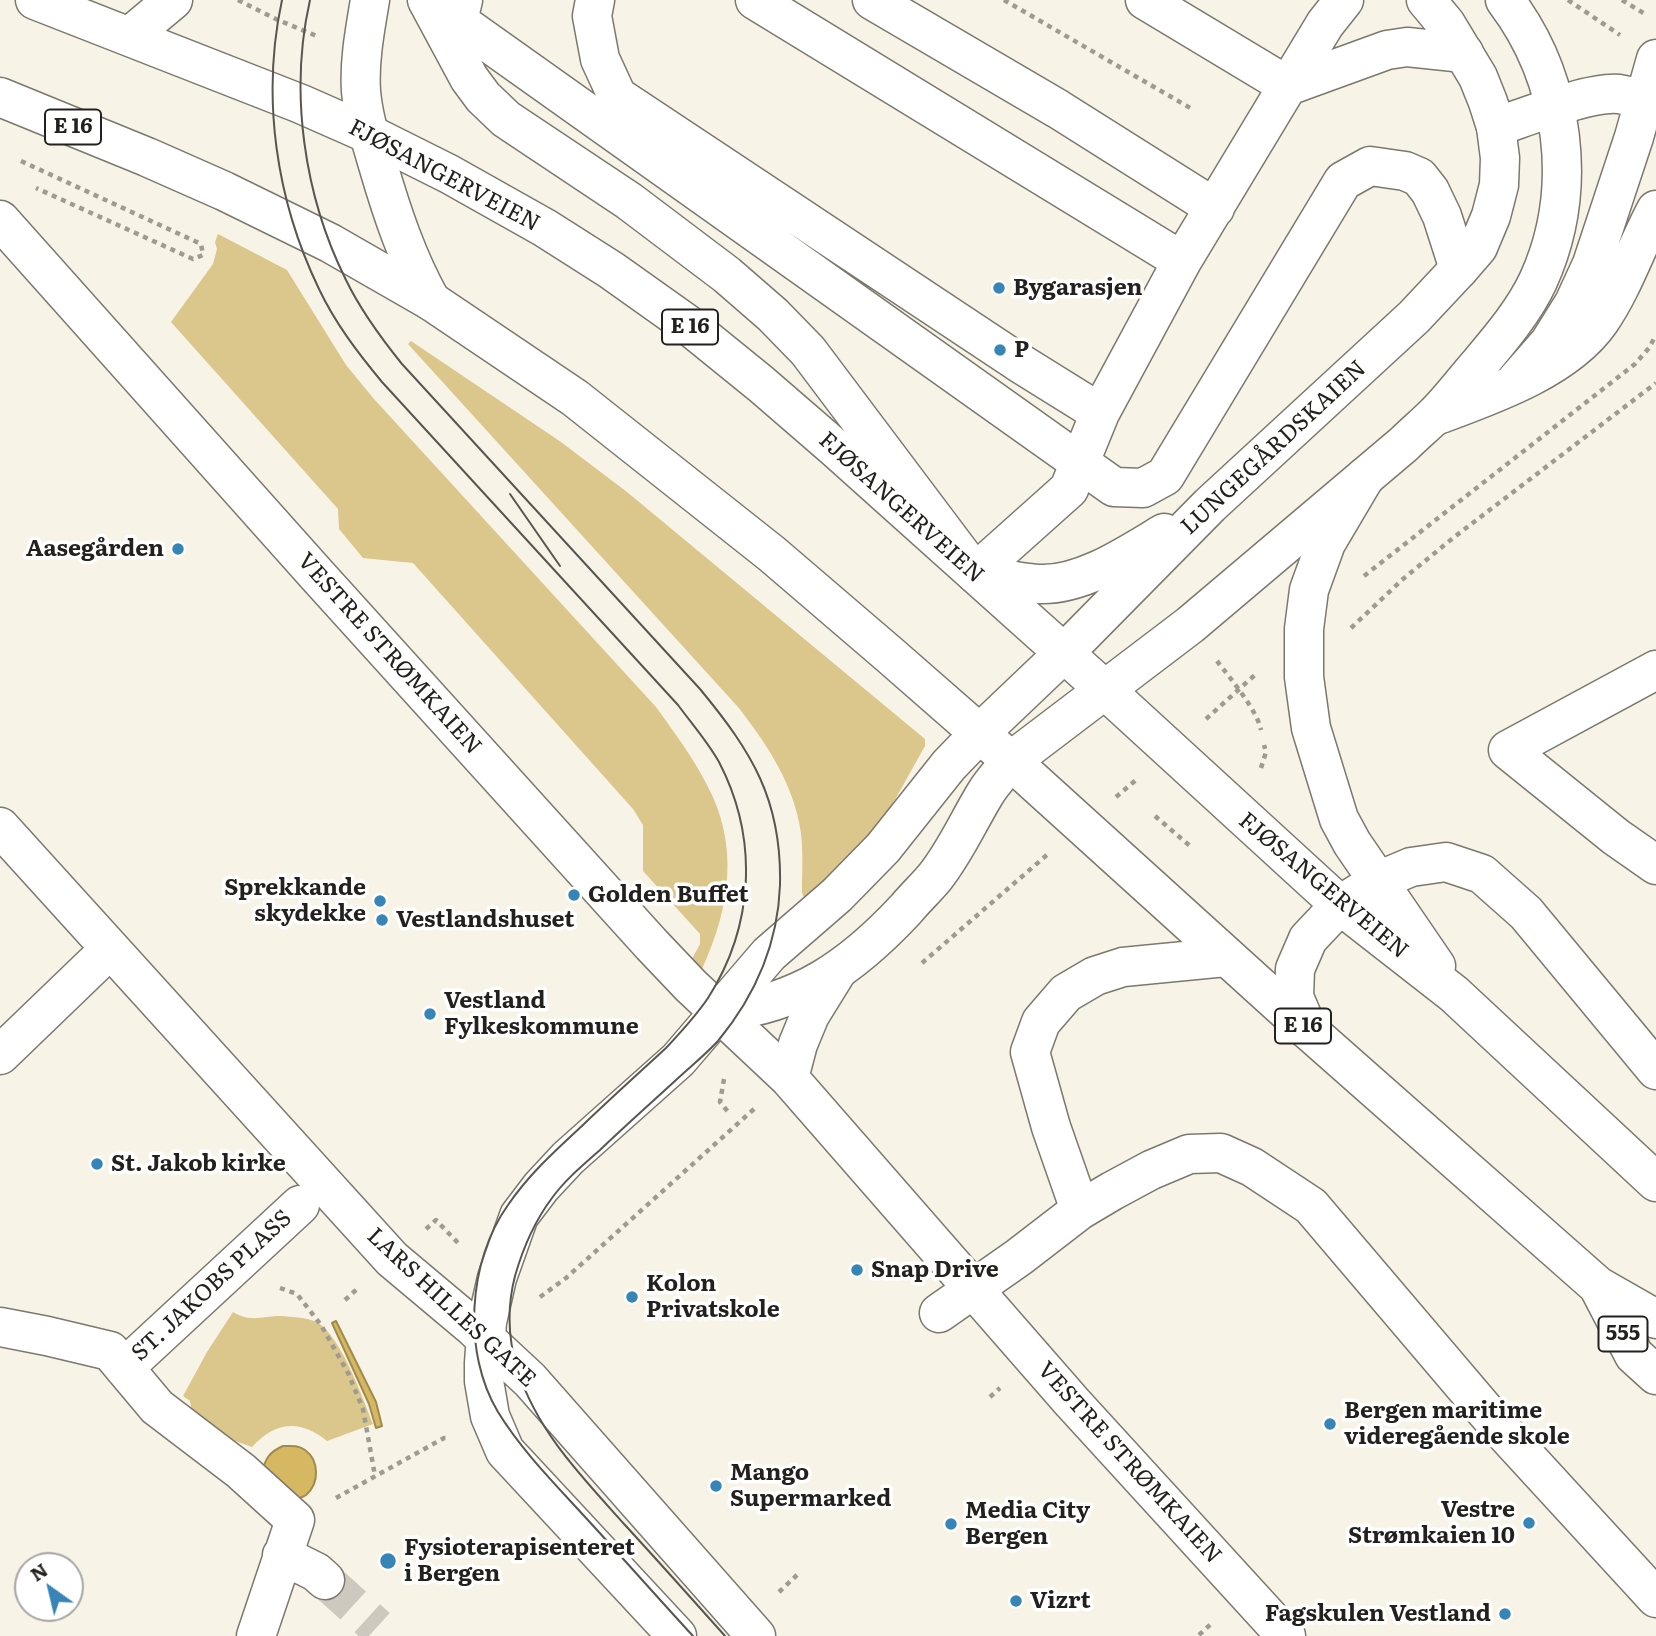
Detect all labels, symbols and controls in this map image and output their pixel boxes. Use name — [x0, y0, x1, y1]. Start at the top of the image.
road number: E 16 — [45, 110, 101, 144]
street label: FJØSANGERVEIEN — [344, 114, 544, 238]
place label: Bygarasjen — [1013, 274, 1142, 302]
marker: Bygarasjen — [991, 280, 1007, 296]
road number: E 16 — [662, 310, 718, 344]
place label: P — [1014, 336, 1029, 364]
marker: P — [992, 342, 1008, 358]
street label: LUNGEGÅRDSKAIEN — [1176, 355, 1372, 541]
street label: FJØSANGERVEIEN — [813, 427, 989, 589]
place label: Aasegården — [26, 535, 164, 563]
marker: Aasegården — [170, 541, 186, 557]
street label: VESTRE STRØMKAIEN — [291, 548, 487, 760]
street label: FJØSANGERVEIEN — [1233, 807, 1413, 965]
place label: Sprekkande skydekke — [224, 874, 366, 928]
place label: Golden Buffet — [588, 881, 749, 909]
marker: Golden Buffet — [566, 887, 582, 903]
marker: Sprekkande skydekke — [372, 893, 388, 909]
place label: Vestlandshuset — [396, 906, 574, 934]
marker: Vestlandshuset — [374, 912, 390, 928]
place label: Vestland Fylkeskommune — [444, 987, 639, 1041]
marker: Vestland Fylkeskommune — [422, 1006, 438, 1022]
road number: E 16 — [1275, 1009, 1331, 1044]
place label: St. Jakob kirke — [111, 1150, 286, 1178]
marker: St. Jakob kirke — [89, 1156, 105, 1172]
street label: ST. JAKOBS PLASS — [126, 1205, 298, 1367]
street label: LARS HILLES GATE — [361, 1223, 541, 1393]
place label: Snap Drive — [871, 1256, 999, 1284]
marker: Snap Drive — [849, 1262, 865, 1278]
place label: Kolon Privatskole — [646, 1270, 780, 1324]
marker: Kolon Privatskole — [624, 1289, 640, 1305]
road number: 555 — [1598, 1316, 1648, 1352]
street label: VESTRE STRØMKAIEN — [1031, 1357, 1227, 1569]
place label: Bergen maritime videregående skole — [1344, 1397, 1570, 1451]
marker: Bergen maritime videregående skole — [1322, 1416, 1338, 1432]
place label: Mango Supermarked — [730, 1459, 891, 1513]
marker: Mango Supermarked — [708, 1478, 724, 1494]
place label: Vestre Strømkaien 10 — [1348, 1496, 1515, 1550]
place label: Media City Bergen — [965, 1497, 1090, 1551]
marker: Vestre Strømkaien 10 — [1521, 1515, 1537, 1531]
marker: Media City Bergen — [943, 1516, 959, 1532]
place label: Fysioterapisenteret i Bergen — [404, 1534, 635, 1588]
marker: Fysioterapisenteret i Bergen — [378, 1551, 398, 1571]
north arrow — [14, 1552, 84, 1622]
text: N — [24, 1555, 53, 1587]
place label: Vizrt — [1030, 1587, 1091, 1615]
marker: Vizrt — [1008, 1593, 1024, 1609]
place label: Fagskulen Vestland — [1265, 1600, 1491, 1628]
marker: Fagskulen Vestland — [1497, 1606, 1513, 1622]

